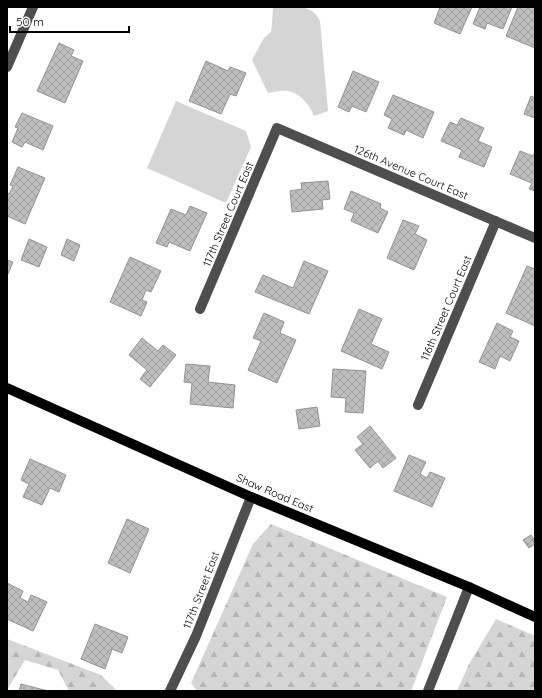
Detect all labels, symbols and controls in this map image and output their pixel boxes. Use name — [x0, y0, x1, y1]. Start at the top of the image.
scale bar — [10, 8, 129, 34]
text: 50 m — [16, 14, 44, 29]
street label: 126th Avenue Court East — [352, 142, 470, 202]
street label: 117th Street Court East — [200, 159, 257, 269]
street label: 116th Street Court East — [417, 253, 475, 363]
street label: Shaw Road East — [234, 470, 316, 516]
street label: 117th Street East — [180, 549, 222, 631]

